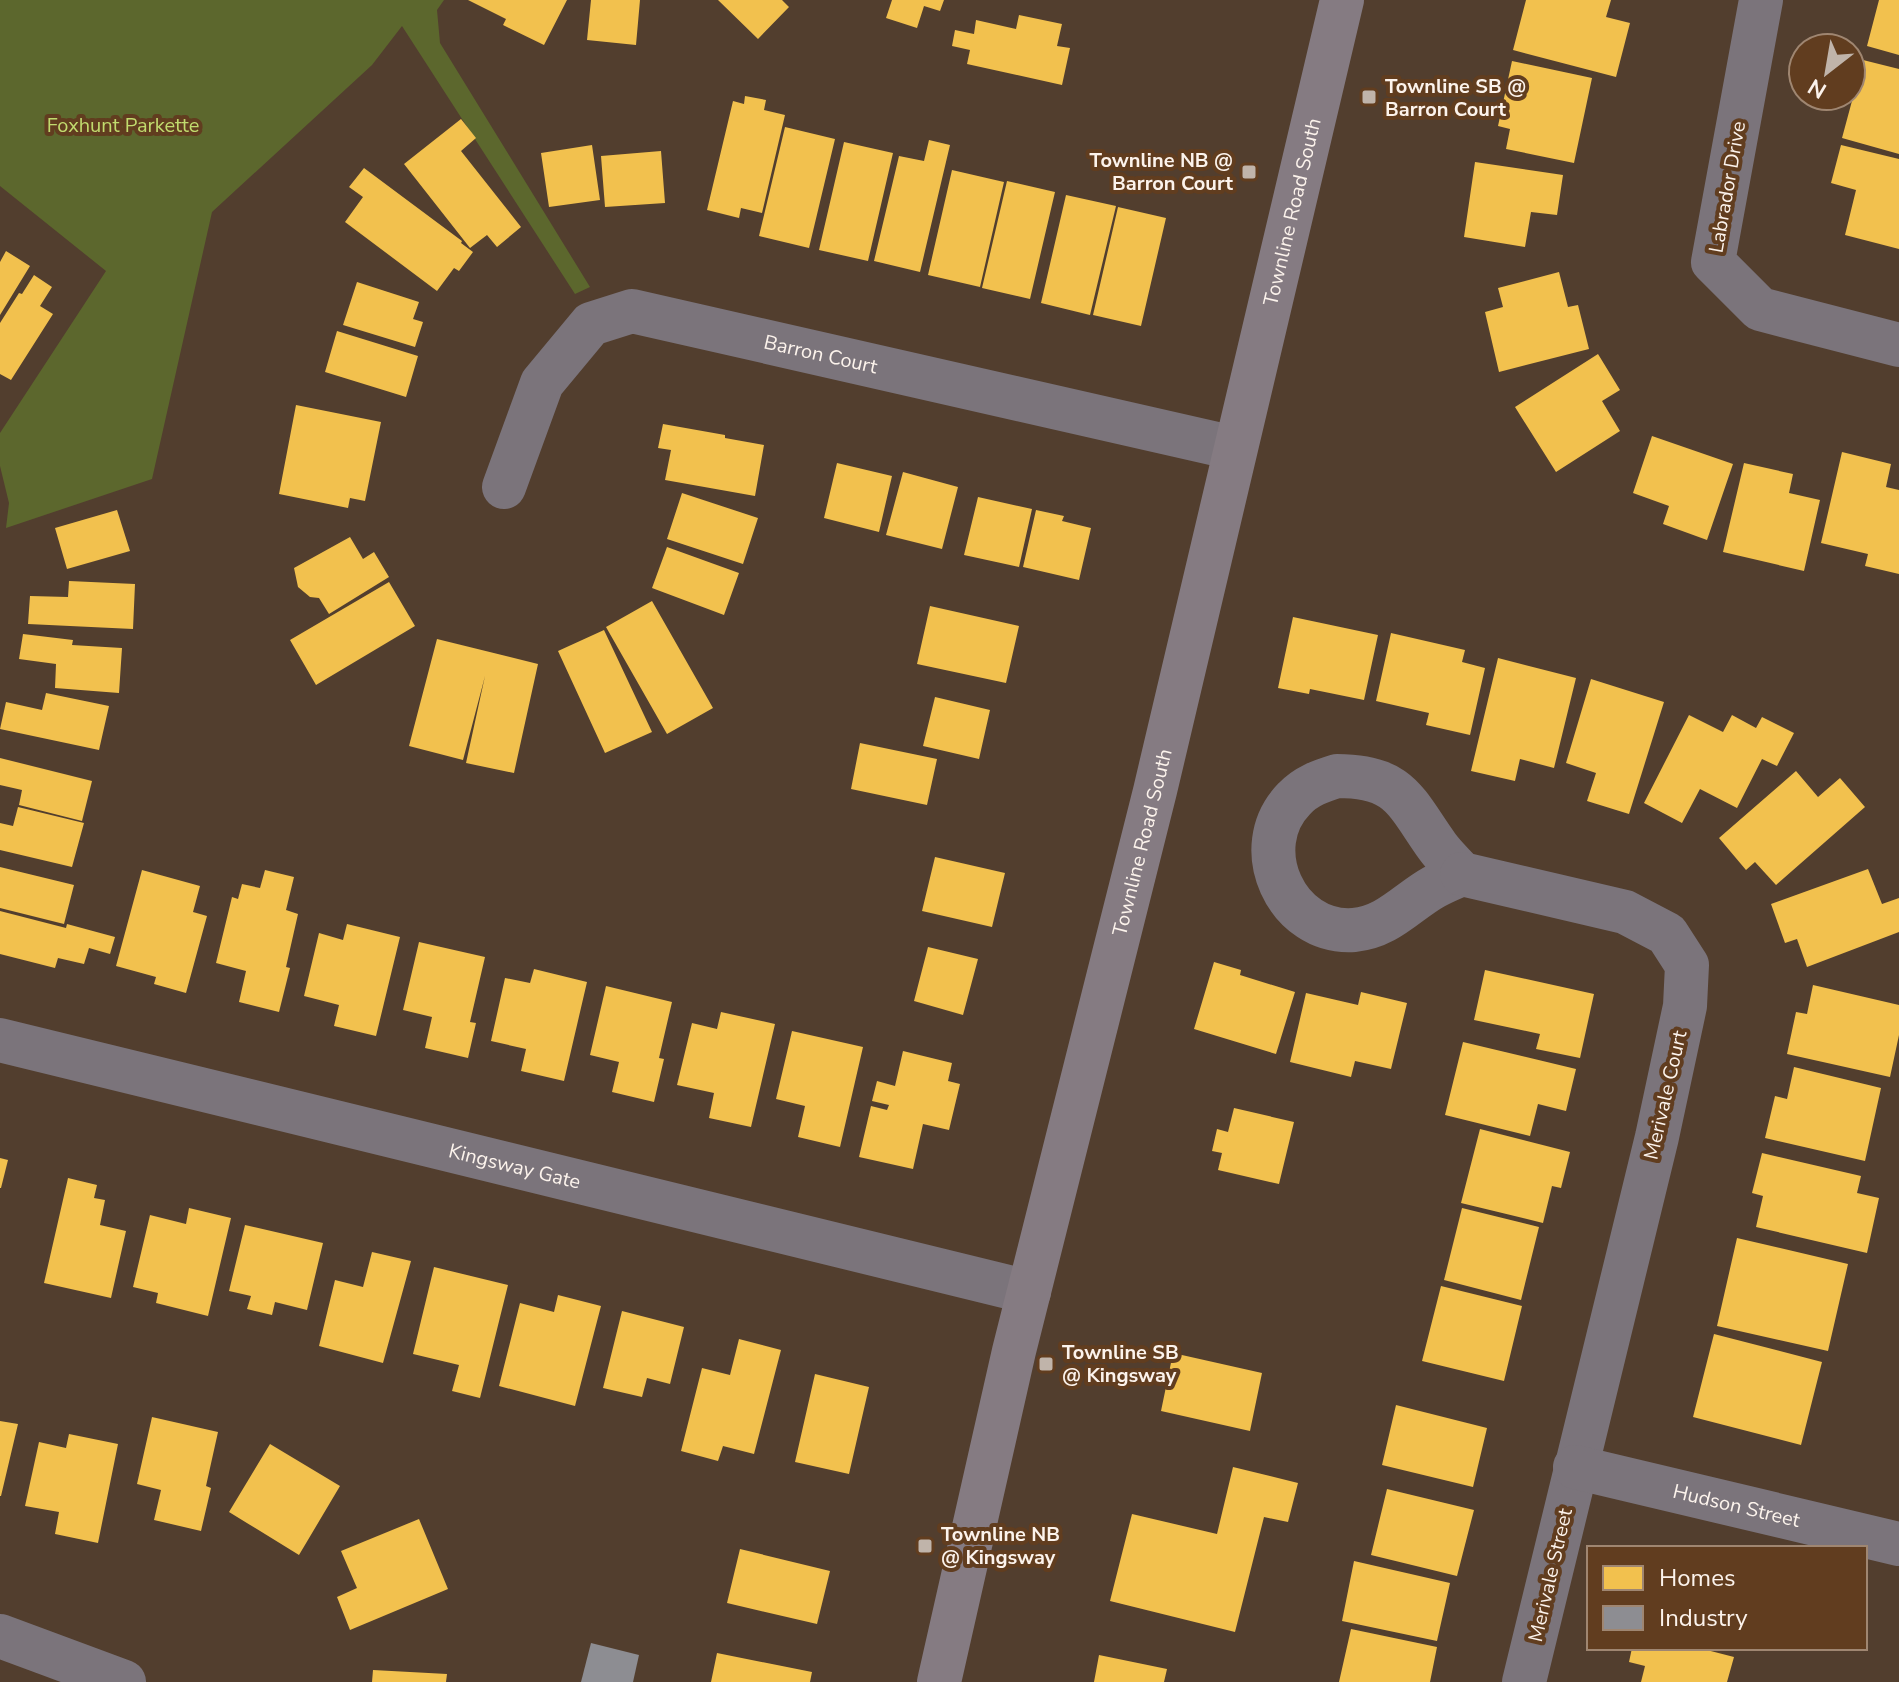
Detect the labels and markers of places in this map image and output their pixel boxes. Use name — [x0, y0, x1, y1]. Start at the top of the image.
place label: Townline SB @ Barron Court — [1385, 73, 1526, 123]
marker: Townline SB @ Barron Court — [1360, 88, 1378, 106]
place label: Townline NB @ Barron Court — [1090, 147, 1233, 197]
marker: Townline NB @ Barron Court — [1240, 163, 1258, 181]
place label: Townline SB @ Kingsway — [1062, 1339, 1179, 1389]
marker: Townline SB @ Kingsway — [1037, 1355, 1055, 1373]
place label: Townline NB @ Kingsway — [941, 1521, 1060, 1571]
marker: Townline NB @ Kingsway — [916, 1537, 934, 1555]

